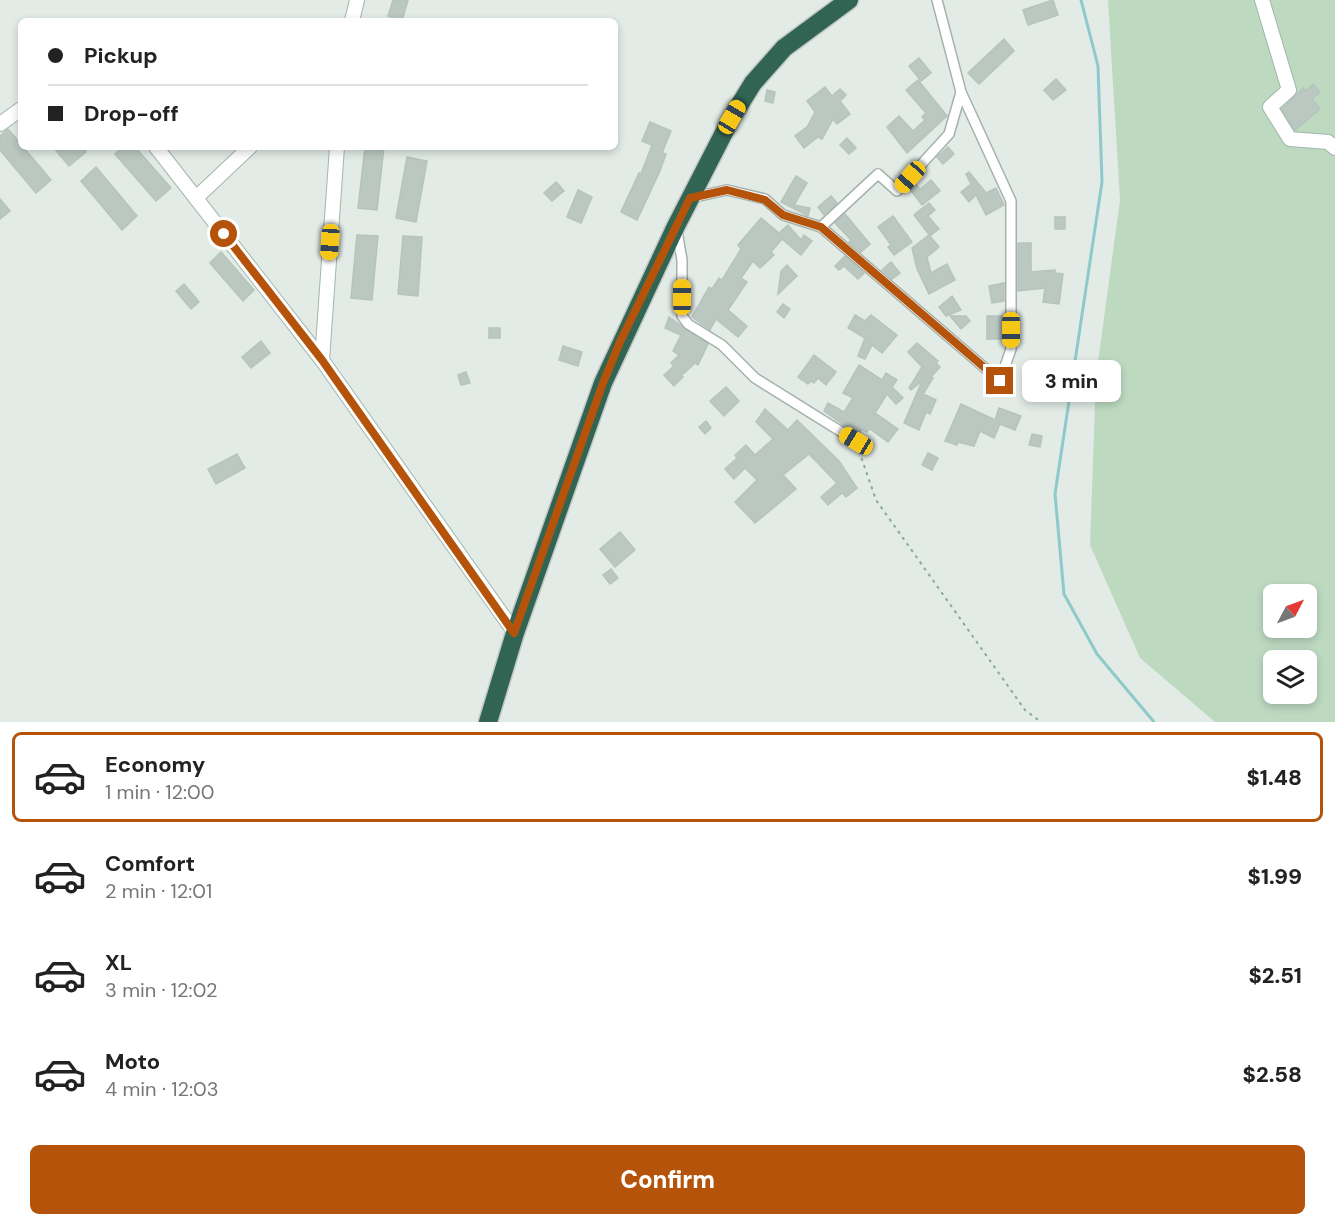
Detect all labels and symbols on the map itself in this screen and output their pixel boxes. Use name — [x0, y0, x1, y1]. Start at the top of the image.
car — [715, 97, 749, 137]
car — [891, 158, 929, 196]
route start — [210, 220, 237, 247]
car — [320, 223, 340, 261]
car — [673, 279, 691, 315]
car — [1002, 312, 1020, 348]
callout: 3 min — [1021, 360, 1120, 402]
route end — [986, 367, 1013, 394]
car — [836, 424, 876, 458]
north arrow — [1263, 584, 1317, 638]

